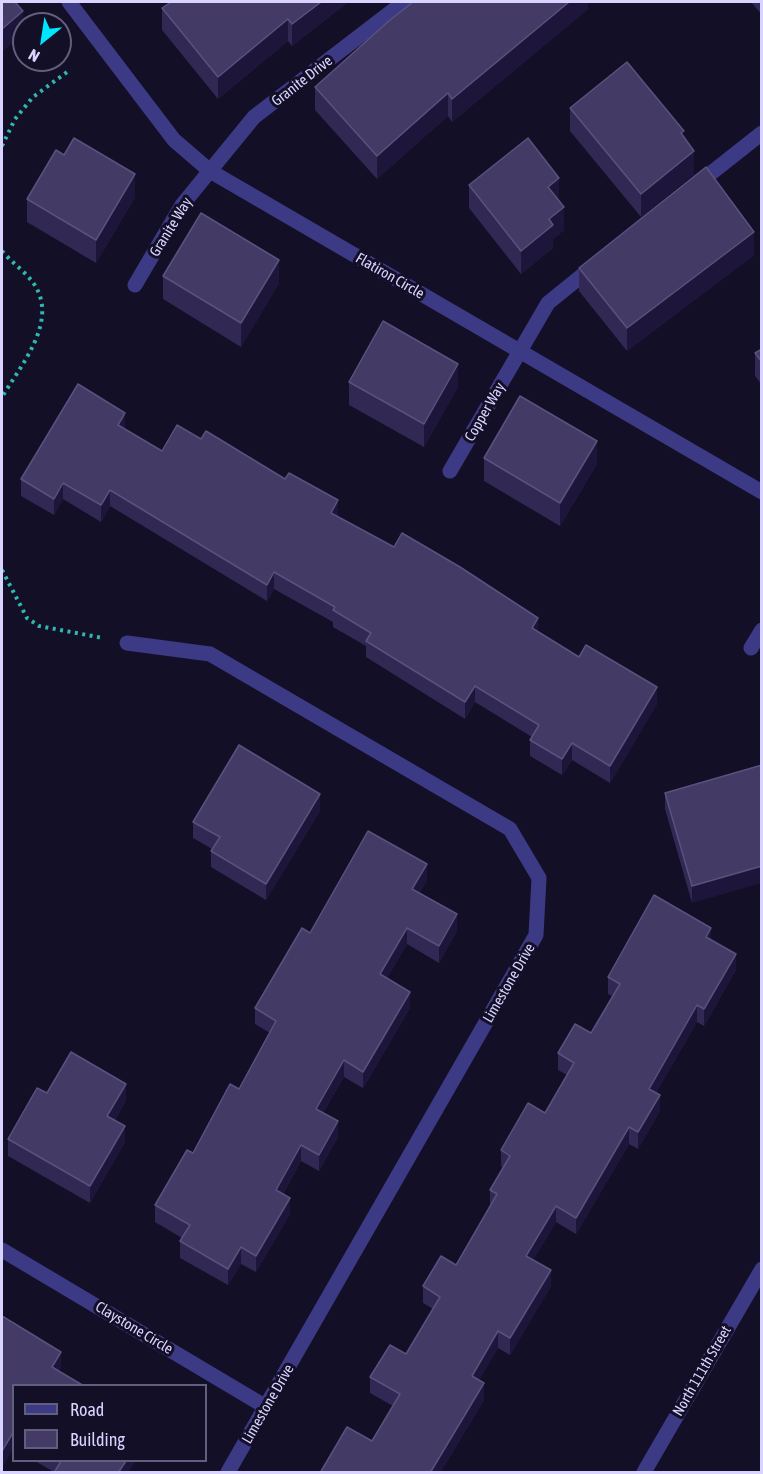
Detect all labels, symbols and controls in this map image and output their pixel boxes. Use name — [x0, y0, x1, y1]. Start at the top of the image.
north arrow — [12, 12, 72, 72]
text: N — [25, 46, 43, 66]
street label: Granite Drive — [268, 52, 336, 110]
street label: Granite Way — [146, 194, 196, 260]
street label: Flatiron Circle — [352, 249, 428, 303]
street label: Copper Way — [461, 379, 509, 445]
street label: Limestone Drive — [479, 940, 539, 1026]
street label: Claystone Circle — [92, 1298, 176, 1358]
street label: North 111th Street — [669, 1323, 735, 1419]
street label: Limestone Drive — [238, 1361, 298, 1447]
legend — [12, 1384, 207, 1462]
text: Road — [70, 1399, 104, 1420]
text: Building — [70, 1429, 125, 1450]

